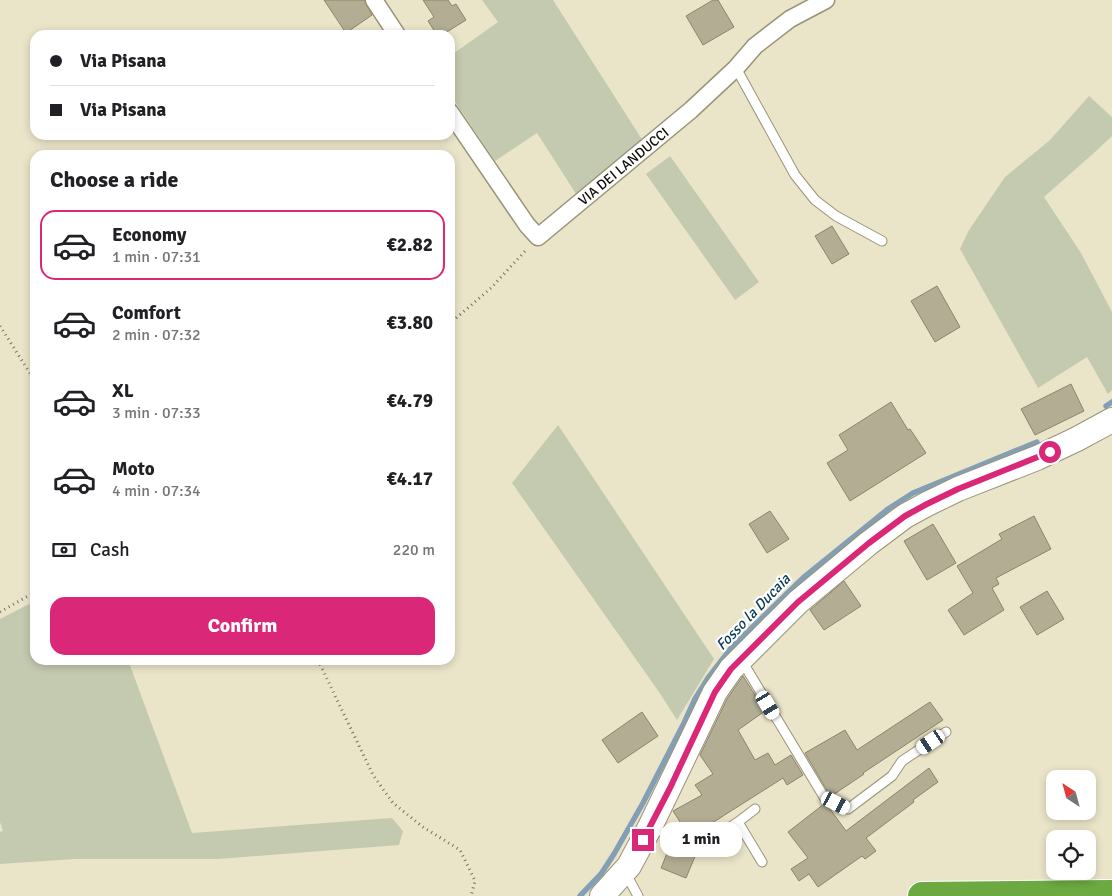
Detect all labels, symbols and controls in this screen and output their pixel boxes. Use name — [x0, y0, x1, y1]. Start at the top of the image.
text: Via Pisana — [80, 49, 166, 73]
text: Via Pisana — [80, 98, 166, 122]
street label: VIA DEI LANDUCCI — [575, 124, 672, 209]
text: Choose a ride — [50, 166, 178, 193]
icon: car — [52, 223, 97, 268]
text: Economy — [112, 223, 186, 247]
text: €2.82 — [387, 233, 433, 257]
text: 1 min · 07:31 — [112, 247, 201, 267]
icon: car — [52, 301, 97, 346]
text: Comfort — [112, 301, 181, 325]
text: €3.80 — [387, 311, 433, 335]
text: 2 min · 07:32 — [112, 325, 201, 345]
icon: car — [52, 379, 97, 424]
text: XL — [112, 379, 134, 403]
text: €4.79 — [387, 389, 433, 413]
text: 3 min · 07:33 — [112, 403, 201, 423]
route start — [1039, 441, 1061, 463]
icon: car — [52, 457, 97, 502]
text: Moto — [112, 457, 155, 481]
text: €4.17 — [387, 467, 433, 491]
text: 4 min · 07:34 — [112, 481, 201, 501]
icon: cash — [50, 536, 78, 564]
text: Cash — [90, 538, 130, 562]
text: 220 m — [393, 540, 435, 560]
water label: Fosso la Ducaia — [712, 570, 794, 654]
button: Confirm — [50, 597, 435, 655]
car — [753, 688, 782, 722]
car — [914, 727, 947, 757]
north arrow — [1046, 770, 1096, 820]
map controls — [1046, 770, 1096, 880]
car — [819, 790, 852, 816]
callout: 1 min — [660, 822, 743, 858]
route end — [632, 829, 654, 851]
text: 1 min — [682, 829, 720, 849]
button: locate — [1046, 830, 1096, 880]

